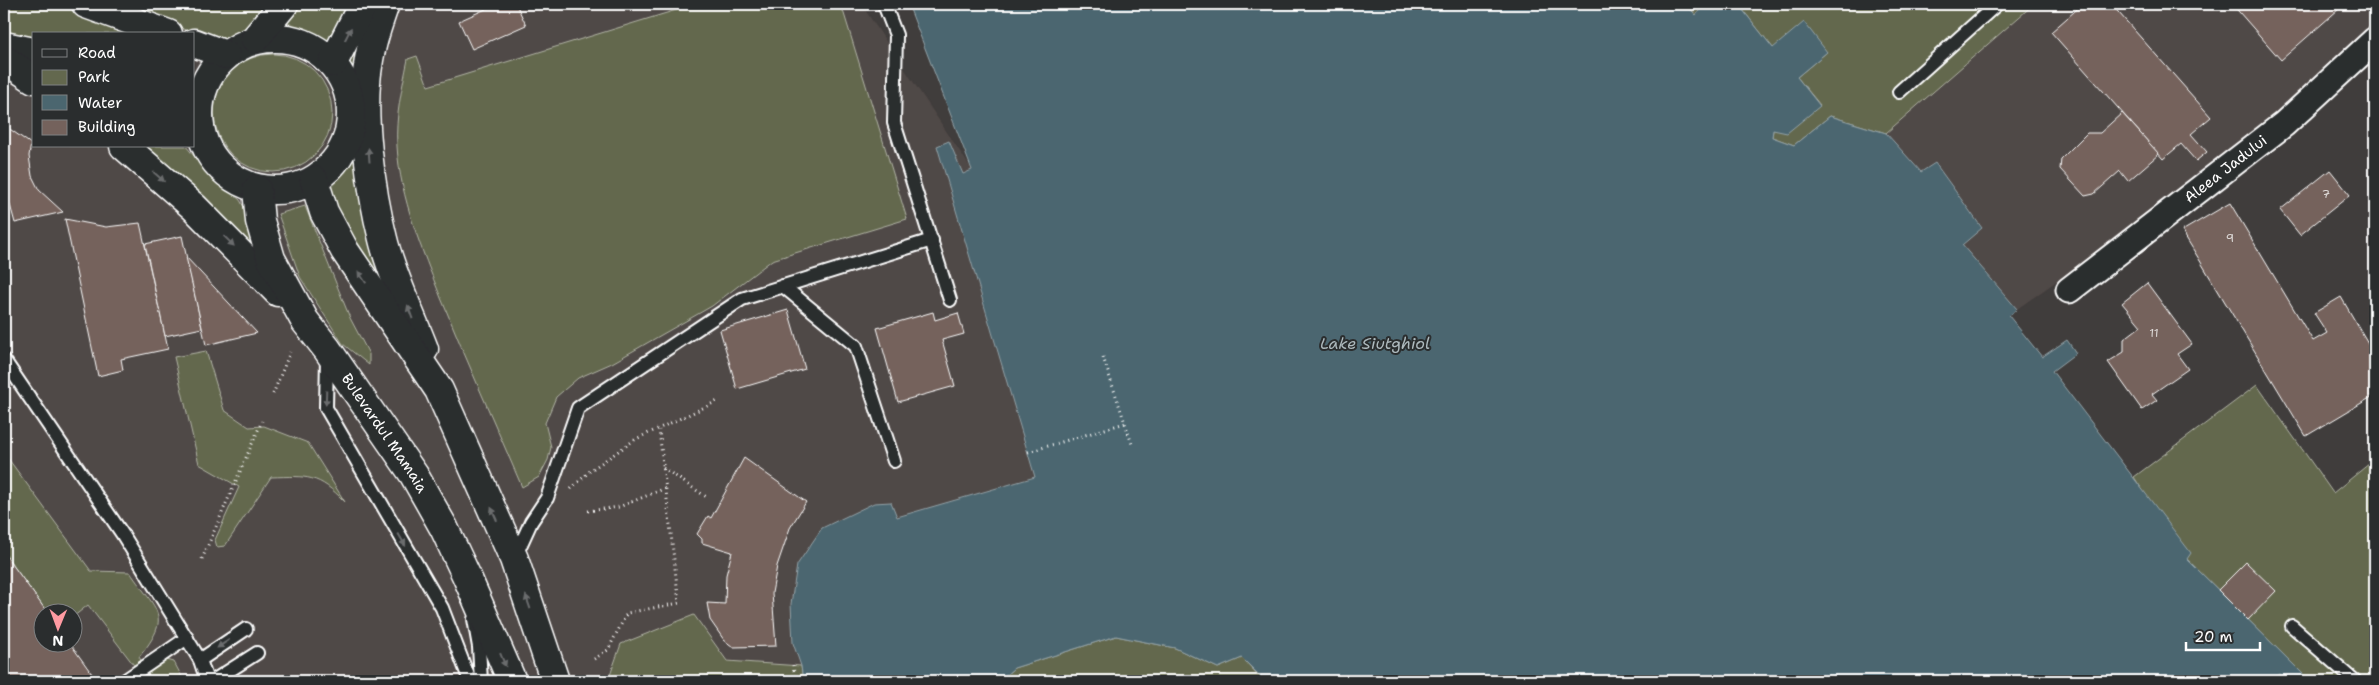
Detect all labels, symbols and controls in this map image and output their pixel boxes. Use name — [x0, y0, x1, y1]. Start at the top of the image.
one-way arrow — [344, 26, 352, 41]
legend — [32, 32, 195, 148]
text: Road — [78, 43, 116, 63]
text: Park — [78, 67, 110, 87]
text: Water — [78, 93, 122, 113]
text: Building — [78, 117, 135, 137]
street label: Aleea Jadului — [2180, 131, 2271, 207]
one-way arrow — [365, 147, 373, 163]
one-way arrow — [152, 171, 165, 182]
house number: 7 — [2322, 186, 2330, 202]
house number: 9 — [2226, 230, 2234, 246]
one-way arrow — [223, 235, 235, 247]
one-way arrow — [358, 271, 367, 284]
one-way arrow — [406, 304, 413, 319]
house number: 11 — [2149, 325, 2159, 341]
water label: Lake Siutghiol — [1320, 333, 1430, 354]
street label: Bulevardul Mamaia — [337, 369, 432, 497]
one-way arrow — [322, 390, 330, 406]
one-way arrow — [490, 507, 498, 521]
one-way arrow — [398, 532, 406, 547]
one-way arrow — [524, 594, 532, 609]
north arrow — [32, 602, 82, 652]
scale bar — [2186, 620, 2260, 652]
text: 20 m — [2194, 627, 2233, 647]
text: N — [52, 632, 63, 650]
one-way arrow — [216, 640, 230, 649]
one-way arrow — [499, 653, 507, 668]

